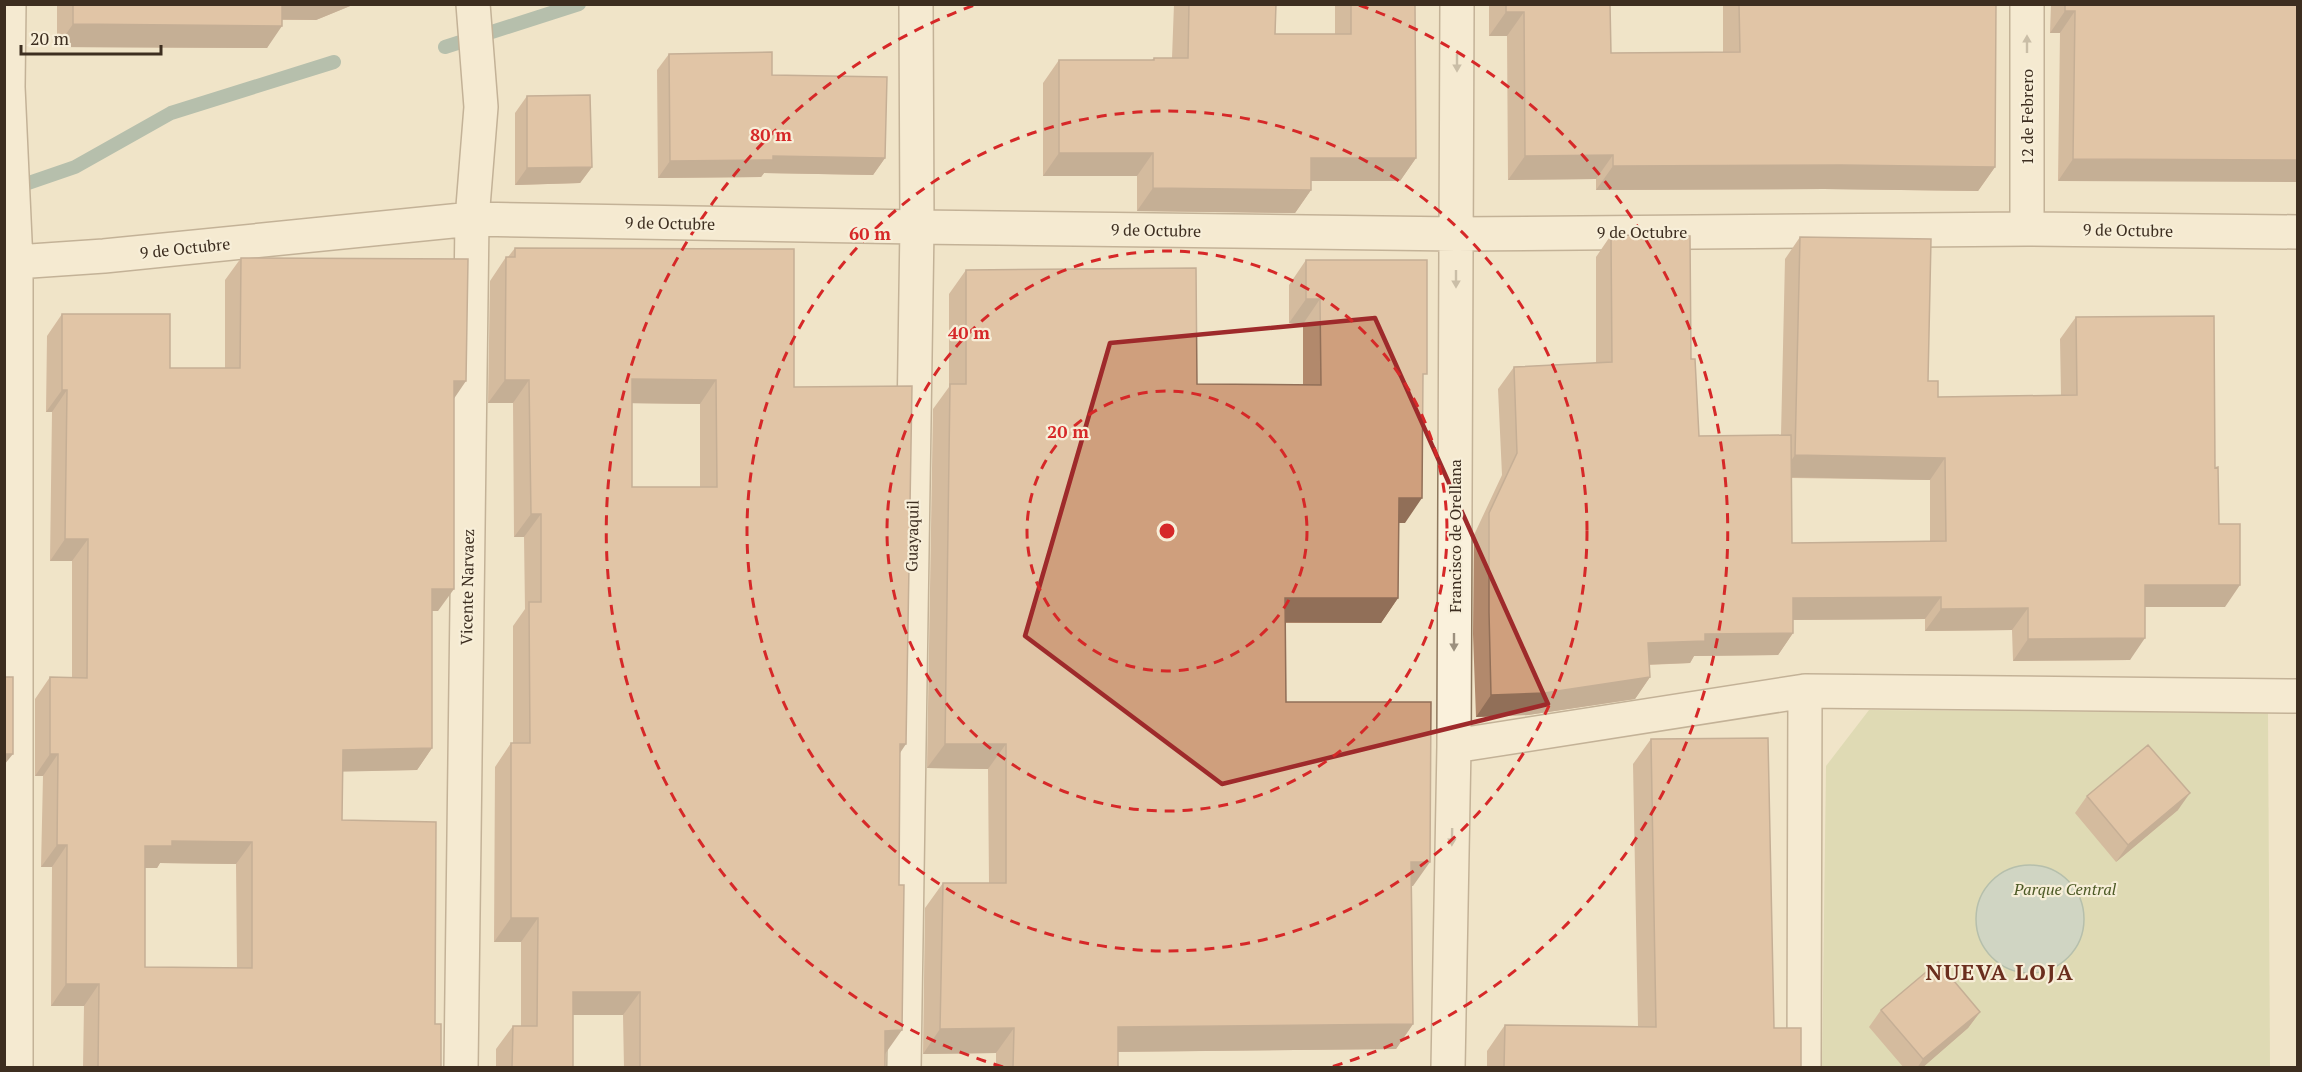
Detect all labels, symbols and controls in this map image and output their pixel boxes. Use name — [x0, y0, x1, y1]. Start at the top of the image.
scale bar — [21, 18, 160, 56]
text: 20 m — [30, 26, 70, 50]
one-way arrow — [2022, 35, 2032, 54]
one-way arrow — [1452, 53, 1462, 72]
street label: 12 de Febrero — [2016, 69, 2038, 165]
text: 80 m — [750, 122, 792, 146]
street label: 9 de Octubre — [625, 211, 715, 235]
street label: 9 de Octubre — [1111, 218, 1201, 242]
street label: 9 de Octubre — [2083, 218, 2173, 242]
text: 60 m — [849, 221, 891, 245]
street label: 9 de Octubre — [1597, 221, 1687, 243]
street label: 9 de Octubre — [139, 232, 231, 264]
one-way arrow — [1451, 269, 1461, 288]
text: 40 m — [948, 320, 990, 344]
text: 20 m — [1047, 419, 1089, 443]
street label: Francisco de Orellana — [1444, 459, 1466, 613]
street label: Guayaquil — [900, 500, 924, 572]
centre of rings — [1157, 521, 1177, 541]
street label: Vicente Narvaez — [455, 529, 479, 645]
one-way arrow — [1449, 632, 1459, 651]
one-way arrow — [1447, 827, 1457, 846]
park label: Parque Central — [2013, 878, 2117, 900]
district label: NUEVA LOJA — [1926, 957, 2074, 986]

